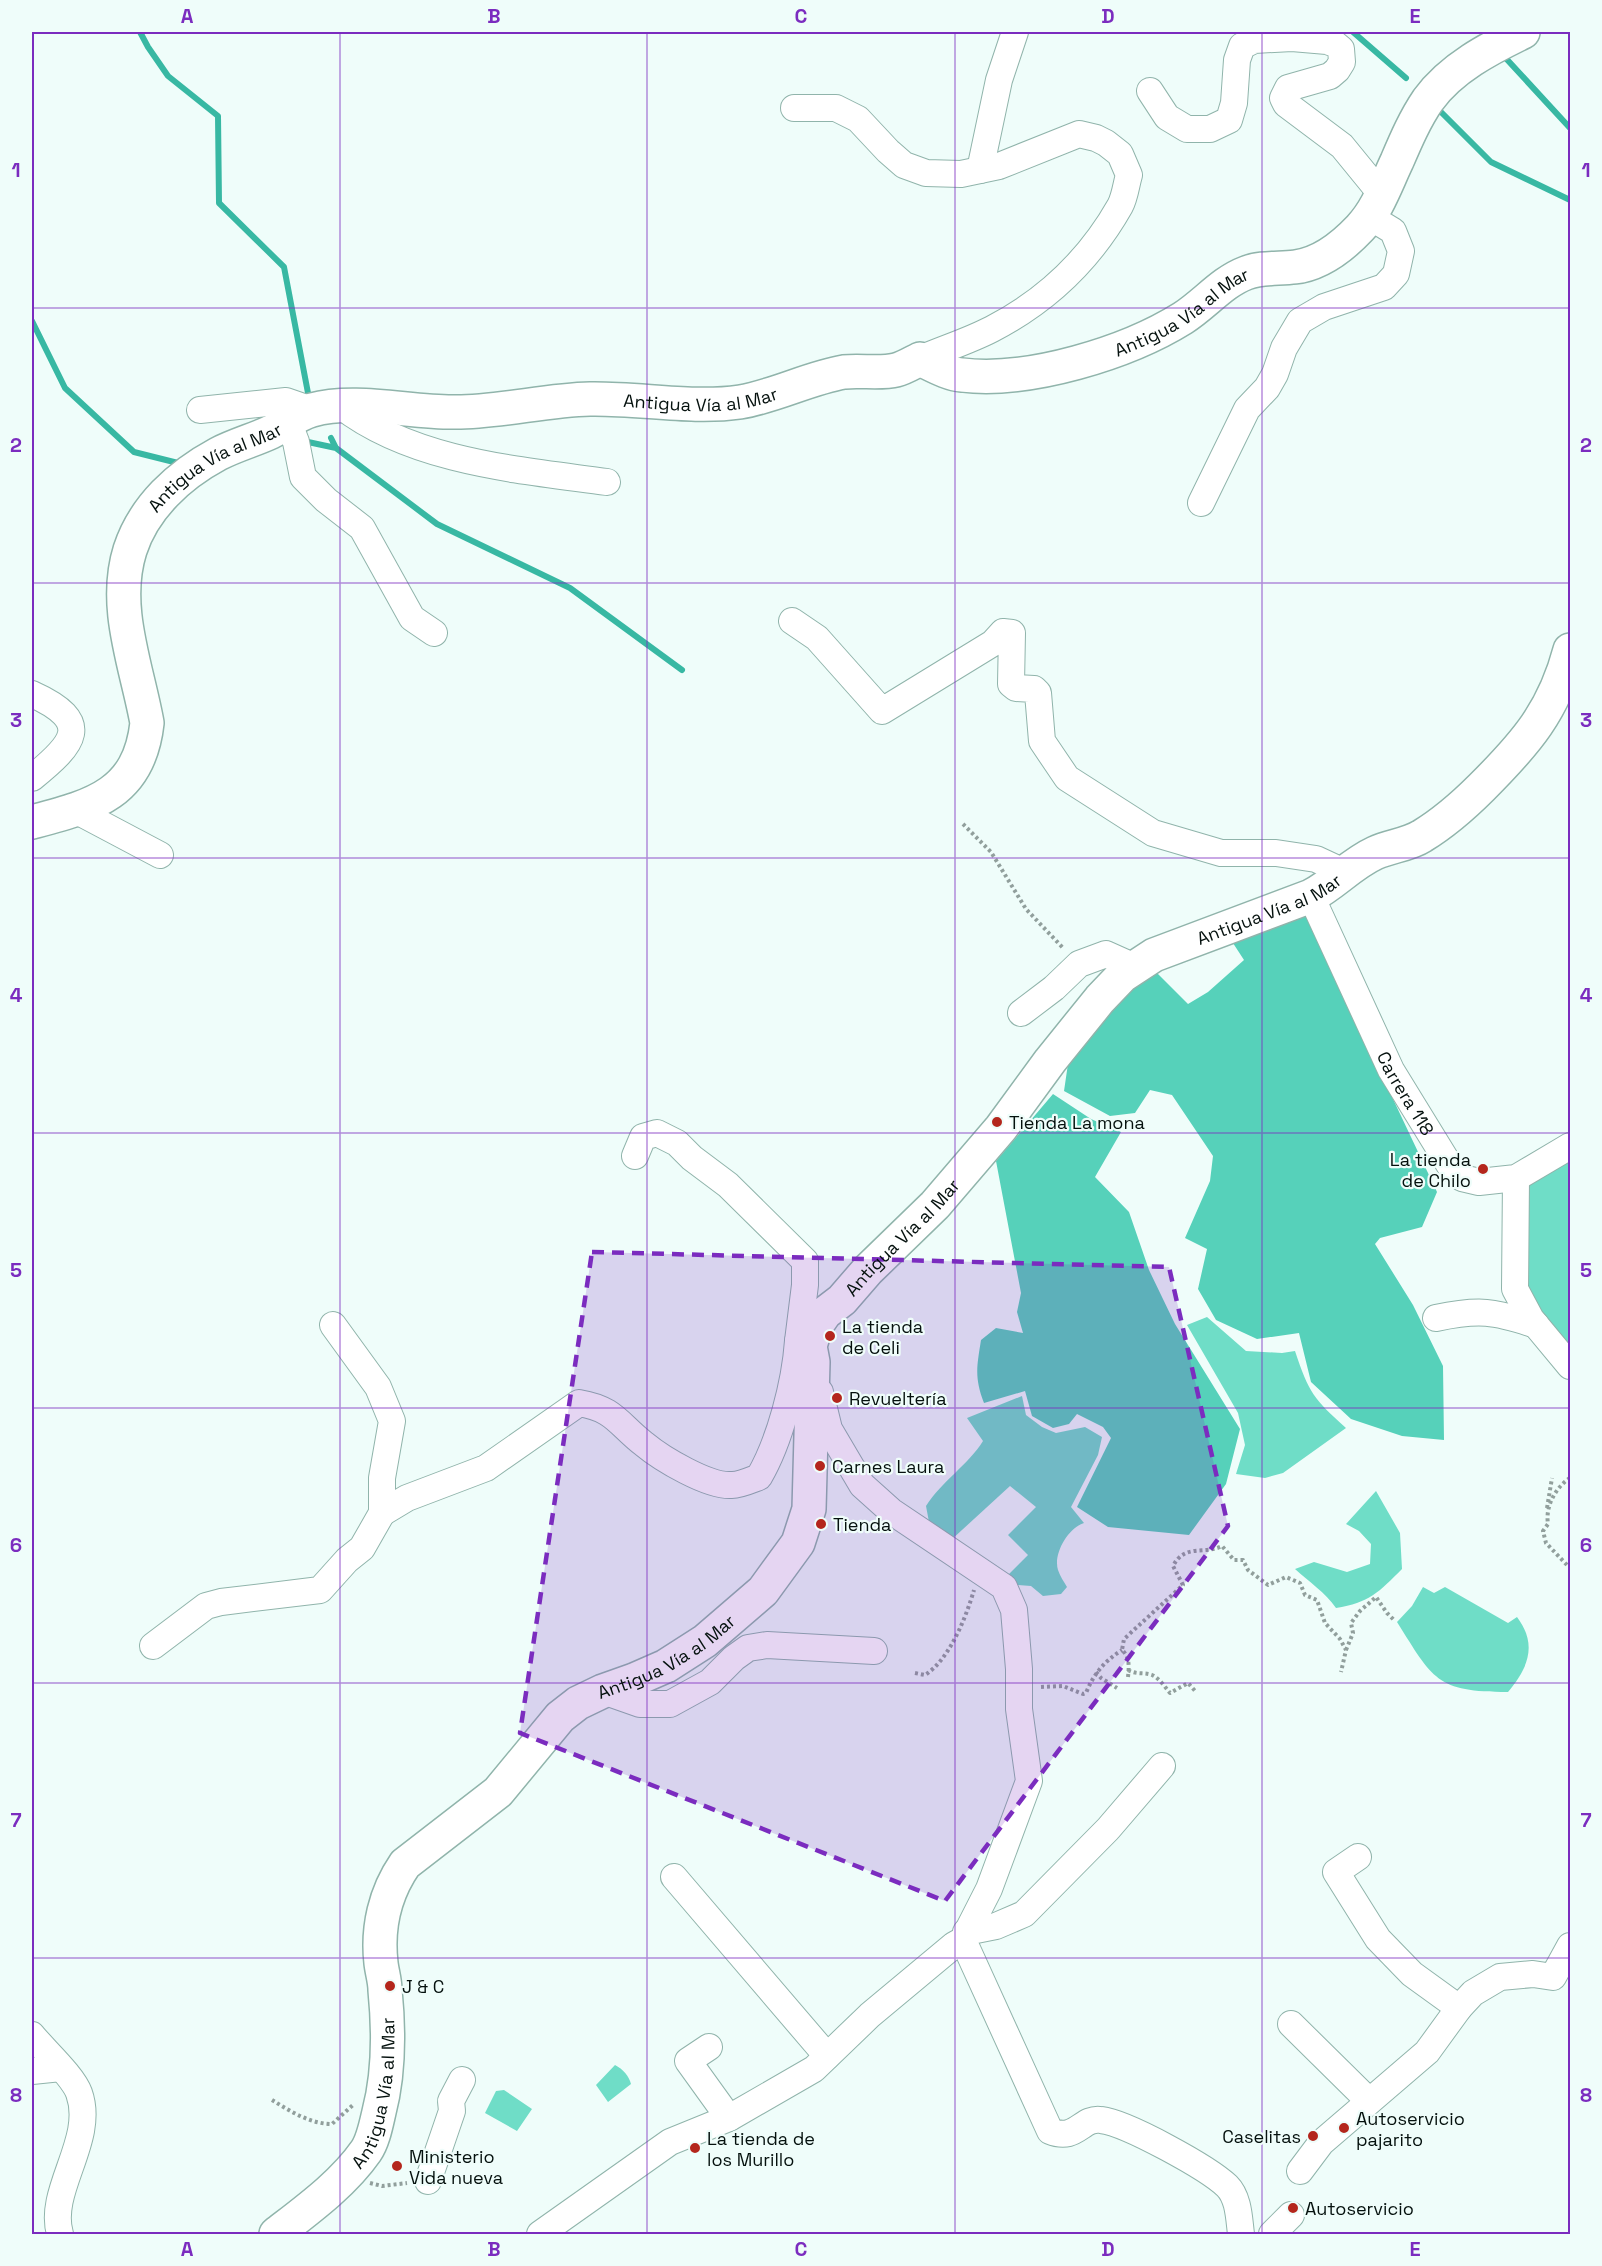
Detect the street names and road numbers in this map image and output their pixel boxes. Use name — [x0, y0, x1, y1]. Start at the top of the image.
street label: Antigua Vía al Mar — [1111, 262, 1252, 361]
street label: Antigua Vía al Mar — [623, 381, 781, 416]
street label: Antigua Vía al Mar — [142, 417, 286, 516]
street label: Antigua Vía al Mar — [1193, 868, 1346, 950]
street label: Carrera 118 — [1372, 1048, 1440, 1139]
street label: Antigua Vía al Mar — [839, 1174, 964, 1300]
street label: Antigua Vía al Mar — [594, 1609, 740, 1704]
street label: Antigua Vía al Mar — [346, 2017, 399, 2173]

